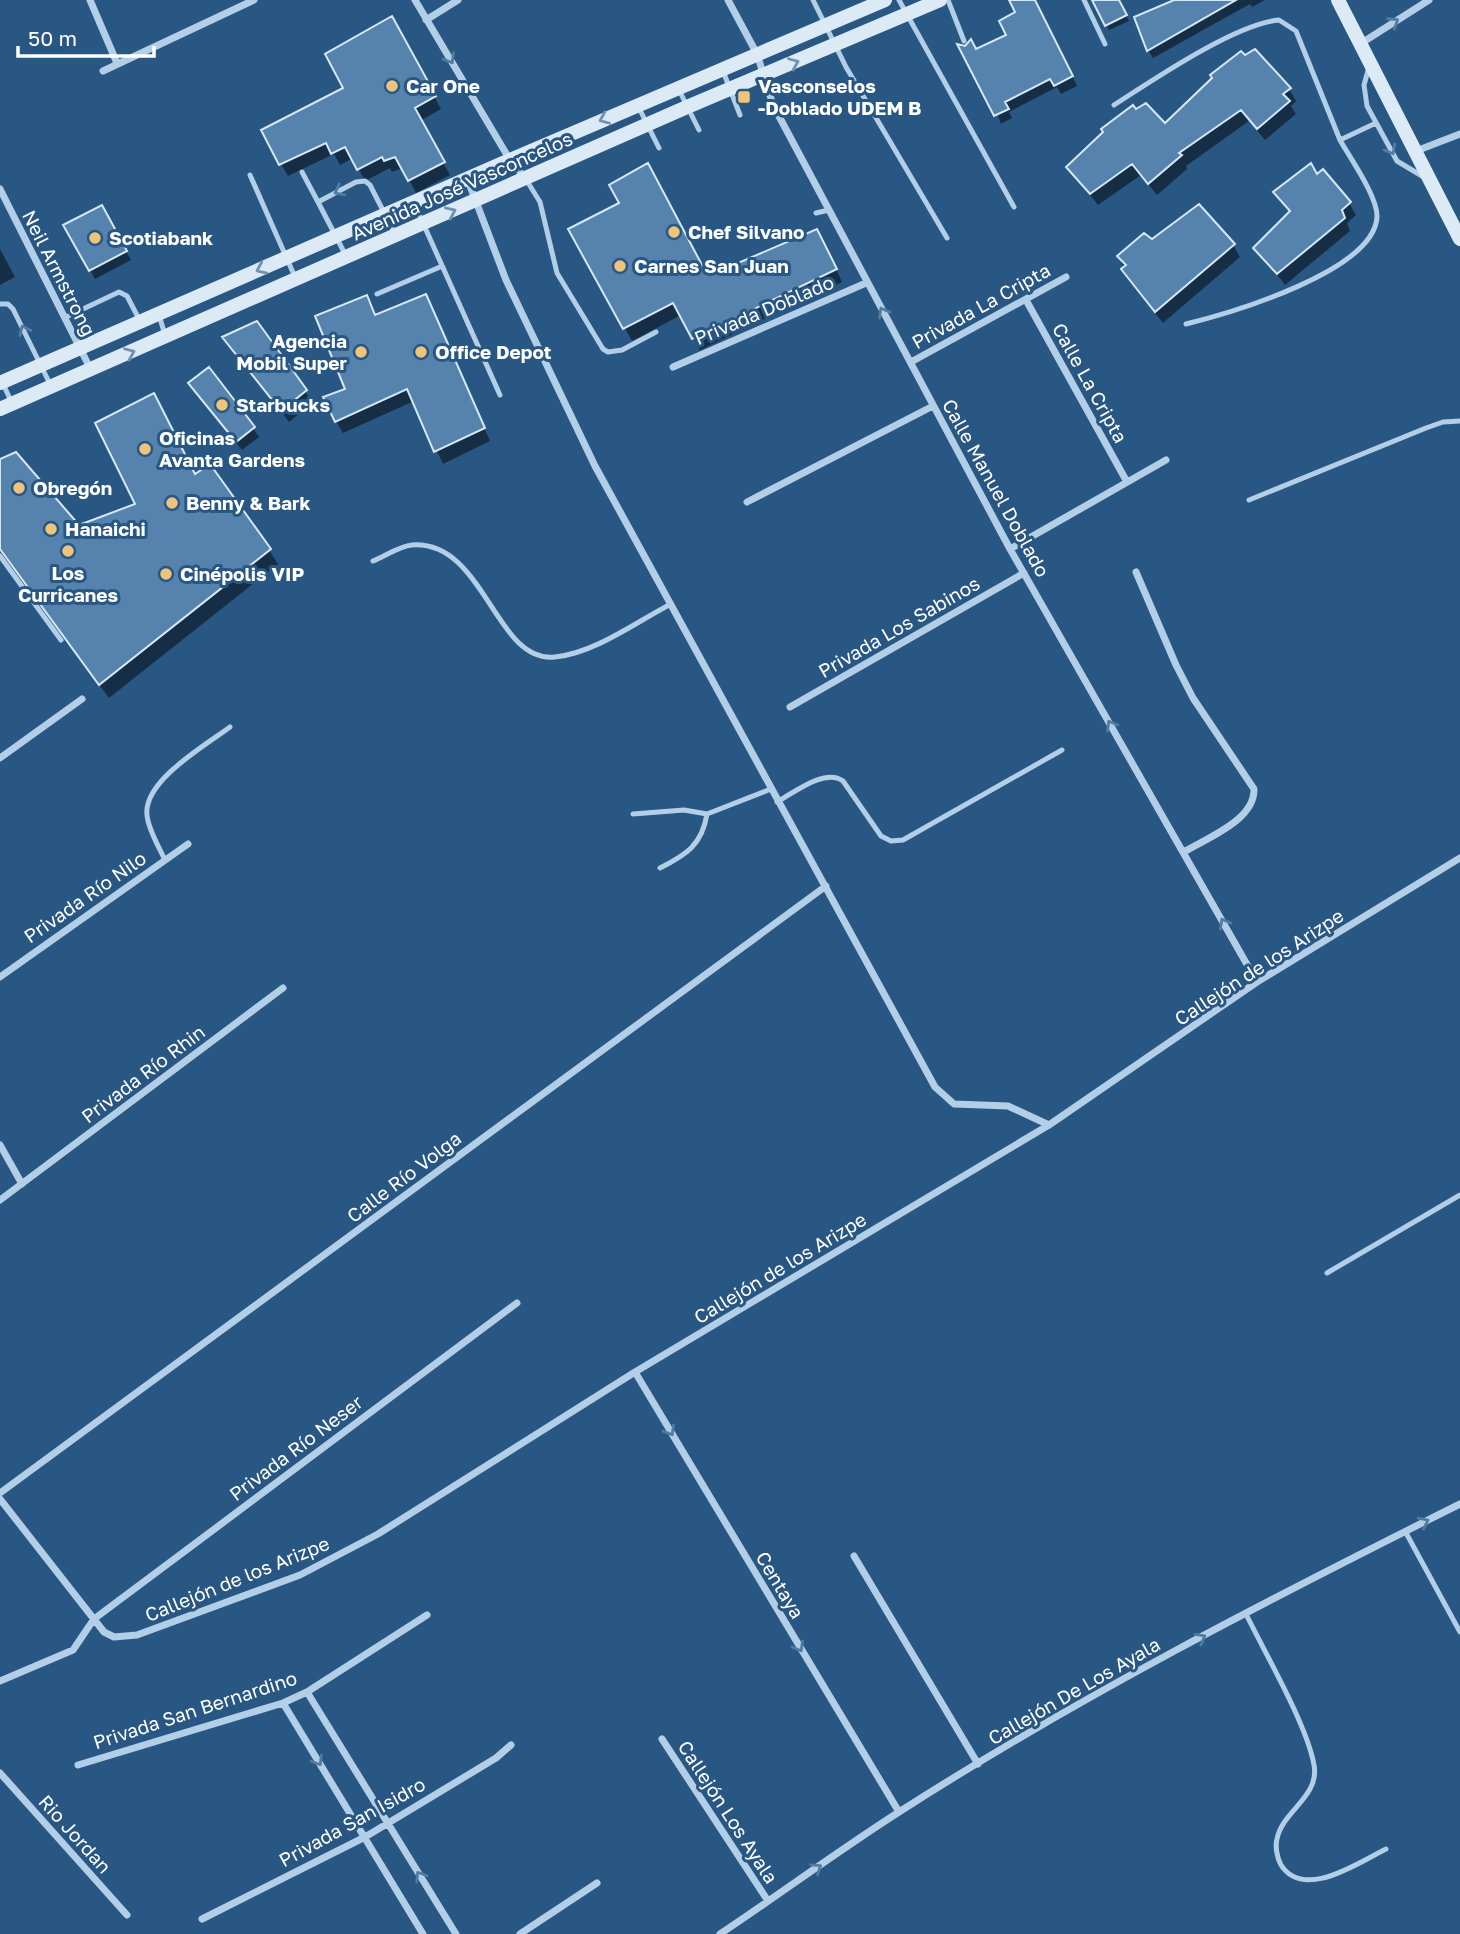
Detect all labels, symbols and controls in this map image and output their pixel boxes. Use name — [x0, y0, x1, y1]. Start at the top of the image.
scale bar — [18, 14, 154, 58]
one-way arrow — [1387, 18, 1400, 31]
text: 50 m — [28, 25, 77, 51]
one-way arrow — [441, 51, 454, 64]
one-way arrow — [787, 57, 799, 71]
place label: Car One — [406, 74, 480, 97]
place label: Vasconselos -Doblado UDEM B — [758, 74, 921, 119]
marker: Car One — [384, 78, 400, 94]
marker: Vasconselos -Doblado UDEM B — [736, 89, 752, 105]
one-way arrow — [599, 111, 611, 125]
street label: Avenida José Vasconcelos — [348, 126, 576, 245]
one-way arrow — [1383, 142, 1396, 155]
one-way arrow — [333, 183, 346, 196]
street label: Neil Armstrong — [18, 206, 101, 339]
one-way arrow — [444, 206, 456, 220]
place label: Chef Silvano — [688, 220, 804, 243]
marker: Chef Silvano — [666, 224, 682, 240]
place label: Scotiabank — [109, 226, 213, 249]
marker: Scotiabank — [87, 230, 103, 246]
place label: Carnes San Juan — [634, 254, 789, 277]
marker: Carnes San Juan — [612, 258, 628, 274]
street label: Privada La Cripta — [907, 258, 1054, 353]
one-way arrow — [255, 261, 268, 275]
street label: Privada Doblado — [691, 270, 837, 349]
one-way arrow — [878, 306, 891, 319]
street label: Calle La Cripta — [1048, 319, 1133, 447]
one-way arrow — [18, 325, 32, 337]
place label: Agencia Mobil Super — [236, 329, 348, 374]
place label: Office Depot — [435, 340, 552, 363]
marker: Agencia Mobil Super — [353, 344, 369, 360]
marker: Office Depot — [413, 344, 429, 360]
one-way arrow — [123, 347, 136, 361]
place label: Starbucks — [236, 393, 330, 416]
street label: Calle Manuel Doblado — [938, 395, 1055, 581]
marker: Starbucks — [214, 397, 230, 413]
place label: Oficinas Avanta Gardens — [159, 426, 306, 471]
marker: Oficinas Avanta Gardens — [137, 441, 153, 457]
place label: Obregón — [33, 476, 112, 499]
marker: Obregón — [11, 480, 27, 496]
place label: Benny & Bark — [186, 491, 311, 514]
marker: Benny & Bark — [164, 495, 180, 511]
place label: Hanaichi — [65, 517, 146, 540]
marker: Hanaichi — [43, 521, 59, 537]
marker: Los Curricanes — [60, 543, 76, 559]
place label: Los Curricanes — [18, 561, 118, 606]
place label: Cinépolis VIP — [180, 562, 304, 585]
marker: Cinépolis VIP — [158, 566, 174, 582]
street label: Privada Los Sabinos — [814, 571, 984, 682]
one-way arrow — [1106, 720, 1119, 732]
street label: Privada Río Nilo — [19, 846, 150, 947]
street label: Callejón de los Arizpe — [1170, 903, 1348, 1030]
one-way arrow — [1219, 918, 1232, 931]
street label: Privada Río Rhin — [76, 1020, 209, 1127]
street label: Calle Río Volga — [342, 1126, 465, 1227]
street label: Callejón de los Arizpe — [689, 1207, 870, 1328]
street label: Privada Río Neser — [224, 1390, 367, 1505]
one-way arrow — [662, 1424, 675, 1437]
one-way arrow — [1417, 1516, 1429, 1530]
street label: Callejón de los Arizpe — [141, 1531, 332, 1626]
street label: Centaya — [751, 1547, 809, 1622]
street label: Callejón De Los Ayala — [984, 1632, 1164, 1749]
one-way arrow — [1193, 1633, 1206, 1646]
one-way arrow — [791, 1640, 804, 1653]
street label: Privada San Bernardino — [90, 1666, 300, 1753]
street label: Callejón Los Ayala — [674, 1736, 783, 1887]
one-way arrow — [310, 1753, 323, 1766]
street label: Privada San Isidro — [275, 1772, 429, 1871]
street label: Rio Jordan — [34, 1790, 117, 1878]
one-way arrow — [809, 1864, 822, 1876]
one-way arrow — [415, 1871, 428, 1884]

